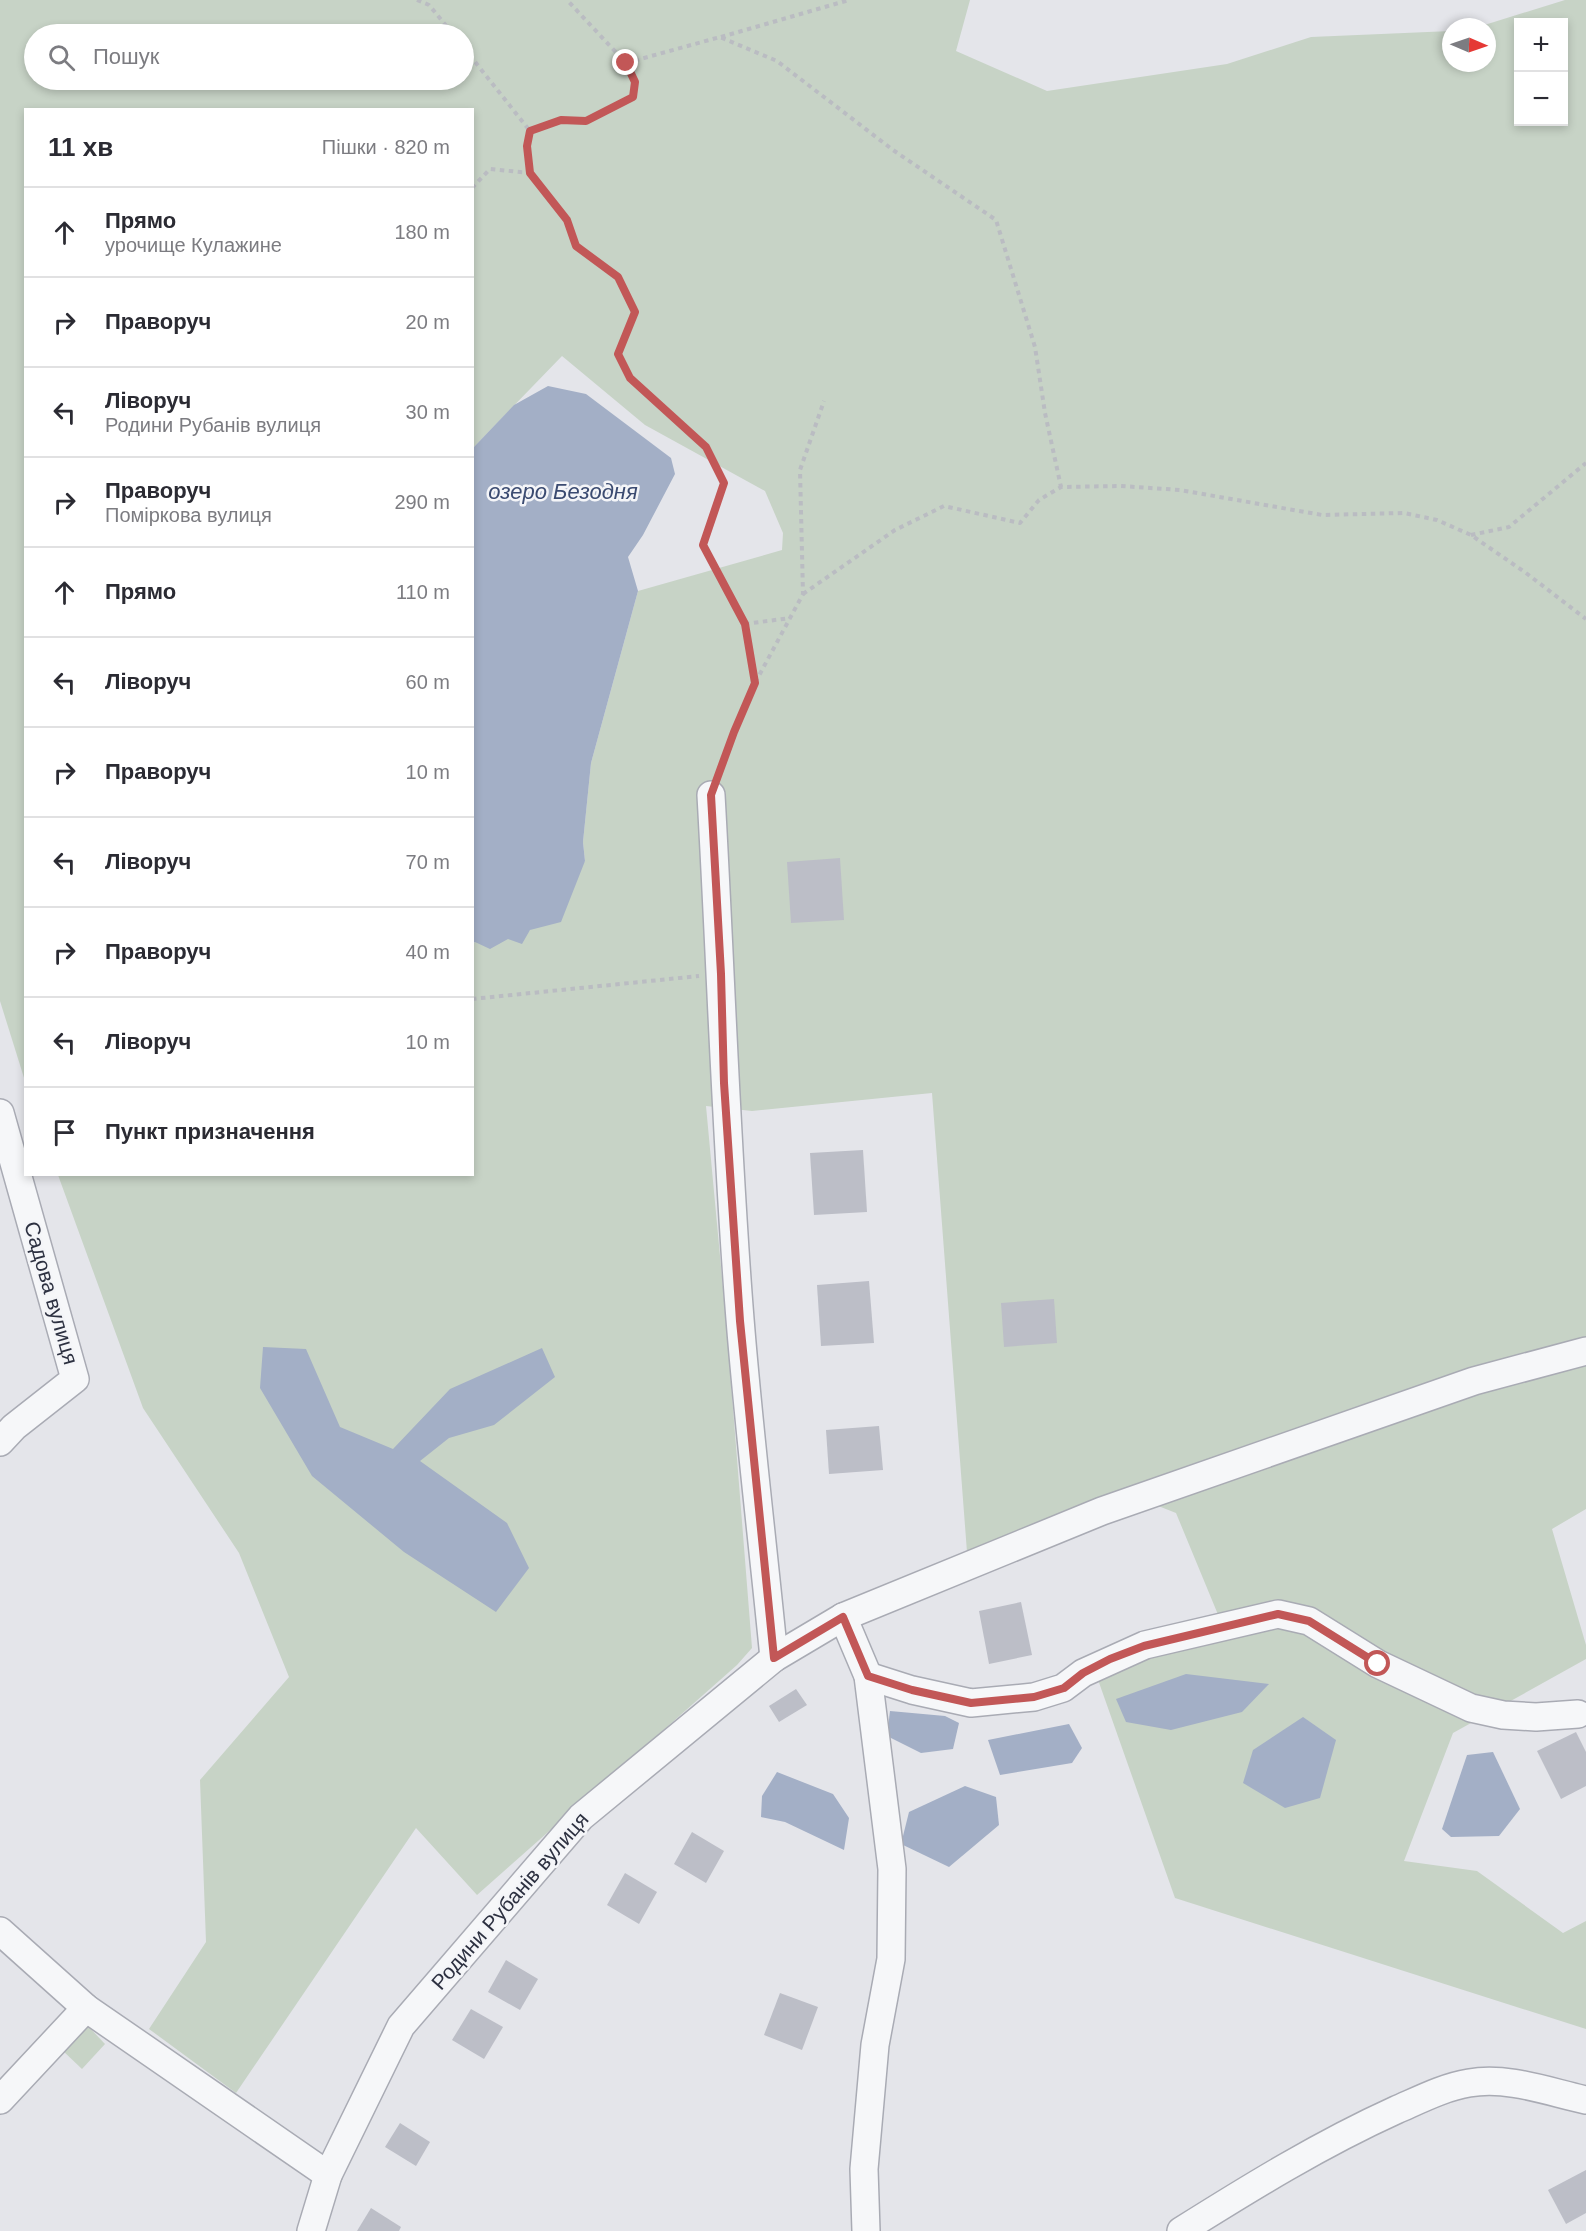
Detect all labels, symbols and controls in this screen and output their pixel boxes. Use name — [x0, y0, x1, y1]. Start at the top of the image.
north arrow — [1442, 18, 1496, 72]
map controls — [1514, 18, 1568, 126]
button: + — [1514, 18, 1568, 72]
search box — [24, 24, 474, 90]
icon: search — [45, 41, 78, 74]
text: Пошук — [93, 44, 159, 69]
route end — [612, 49, 638, 75]
button: − — [1514, 72, 1568, 126]
text: 11 хв — [48, 132, 113, 162]
text: Пішки · 820 m — [322, 136, 450, 158]
text: Прямо — [105, 208, 176, 233]
icon: ahead — [48, 216, 81, 249]
text: 180 m — [394, 221, 450, 243]
text: урочище Кулажине — [105, 234, 282, 256]
icon: right — [48, 306, 81, 339]
text: Праворуч — [105, 309, 211, 334]
text: 20 m — [406, 311, 450, 333]
text: Ліворуч — [105, 388, 191, 413]
icon: left — [48, 396, 81, 429]
text: 30 m — [406, 401, 450, 423]
text: Родини Рубанів вулиця — [105, 414, 321, 436]
text: Праворуч — [105, 478, 211, 503]
water label: озеро Безодня — [488, 479, 638, 504]
icon: right — [48, 486, 81, 519]
text: 290 m — [394, 491, 450, 513]
text: Поміркова вулиця — [105, 504, 272, 526]
icon: ahead — [48, 576, 81, 609]
text: Прямо — [105, 579, 176, 604]
text: 110 m — [396, 581, 450, 603]
icon: left — [48, 666, 81, 699]
text: Ліворуч — [105, 669, 191, 694]
text: 60 m — [406, 671, 450, 693]
icon: right — [48, 756, 81, 789]
text: Праворуч — [105, 759, 211, 784]
text: 10 m — [406, 761, 450, 783]
icon: left — [48, 846, 81, 879]
text: Ліворуч — [105, 849, 191, 874]
text: 70 m — [406, 851, 450, 873]
icon: right — [48, 936, 81, 969]
text: Праворуч — [105, 939, 211, 964]
text: 40 m — [406, 941, 450, 963]
icon: left — [48, 1026, 81, 1059]
text: Ліворуч — [105, 1029, 191, 1054]
text: 10 m — [406, 1031, 450, 1053]
icon: arrive — [48, 1116, 81, 1149]
text: Пункт призначення — [105, 1119, 315, 1144]
street label: Садова вулиця — [20, 1219, 83, 1367]
route start — [1364, 1650, 1390, 1676]
street label: Родини Рубанів вулиця — [427, 1808, 593, 1994]

